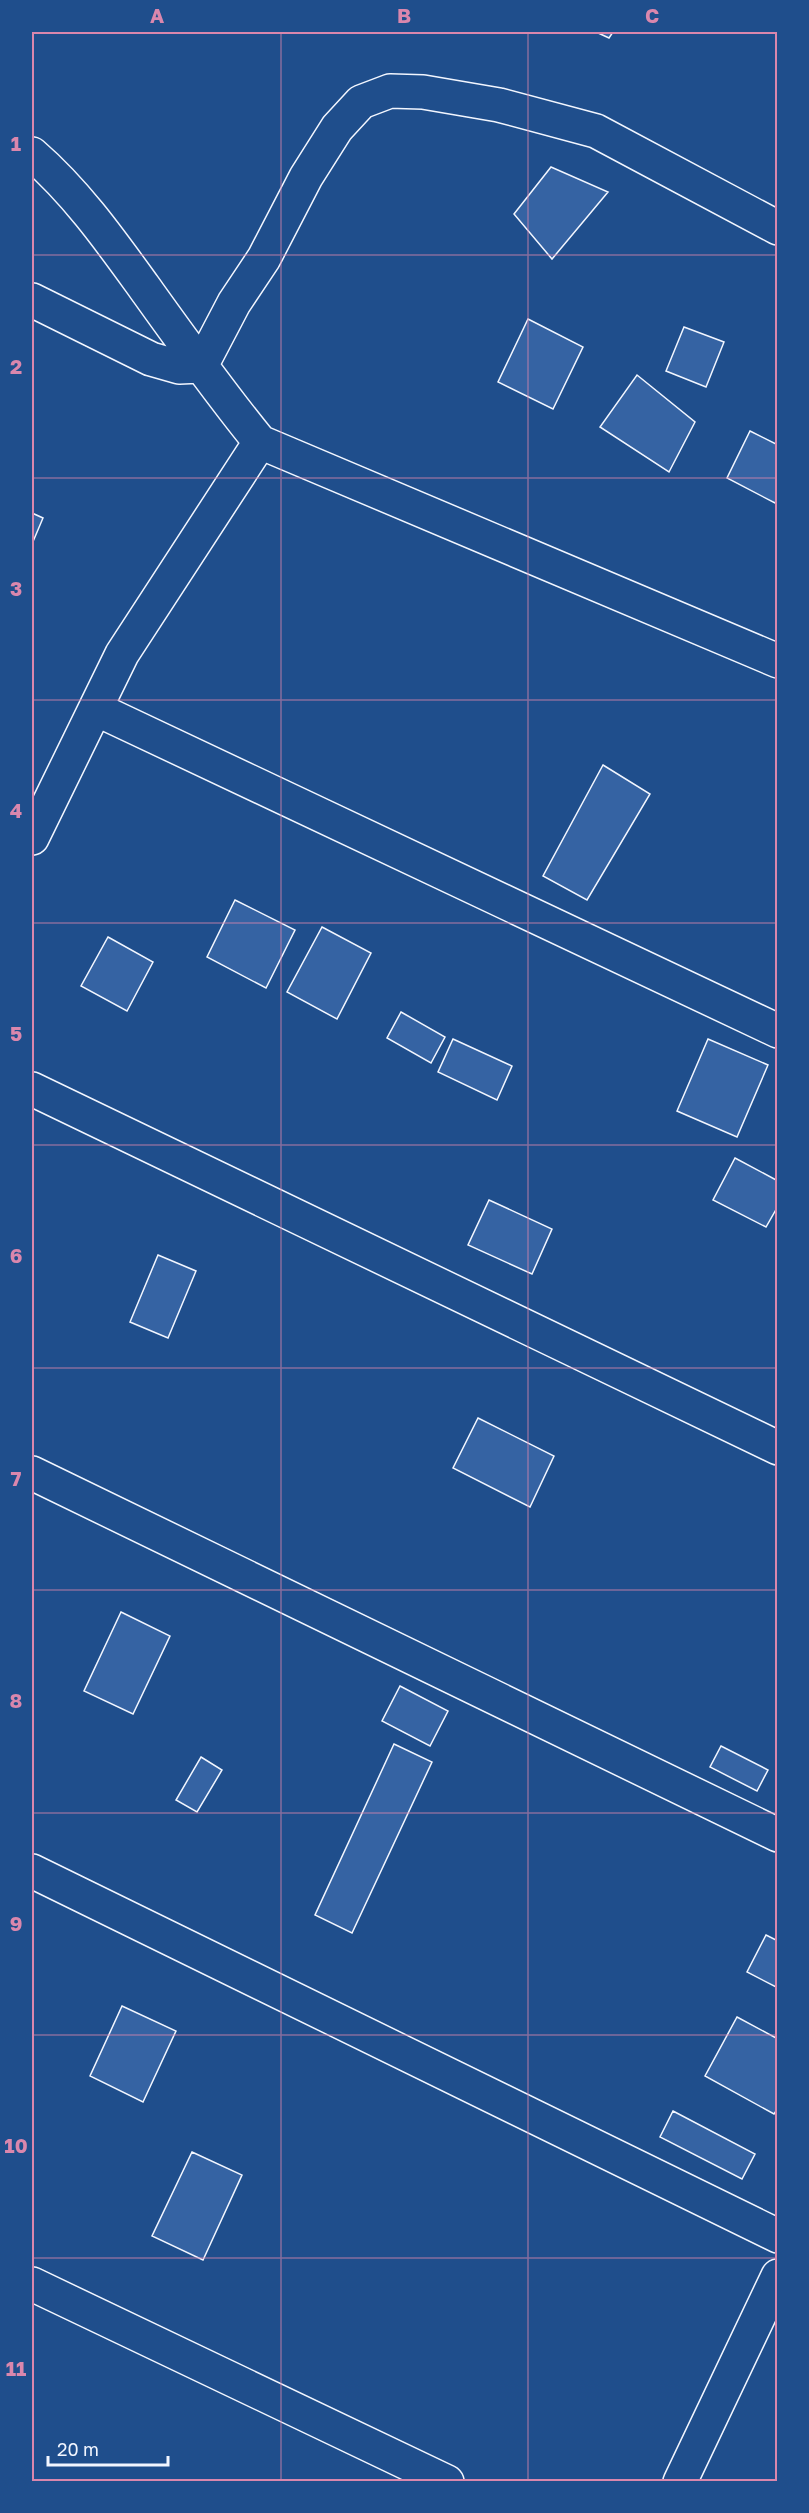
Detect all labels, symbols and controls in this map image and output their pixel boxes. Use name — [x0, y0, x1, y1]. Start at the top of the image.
text: A — [150, 3, 164, 27]
text: B — [397, 3, 411, 27]
text: C — [645, 3, 659, 27]
text: 1 — [11, 131, 21, 155]
text: 2 — [10, 354, 22, 378]
text: 3 — [10, 576, 22, 600]
text: 4 — [10, 798, 22, 822]
text: 5 — [10, 1021, 22, 1045]
text: 6 — [10, 1243, 22, 1267]
text: 7 — [11, 1466, 22, 1490]
text: 8 — [10, 1688, 22, 1712]
text: 9 — [10, 1911, 22, 1935]
text: 10 — [4, 2133, 28, 2157]
text: 11 — [6, 2356, 26, 2380]
scale bar — [48, 2429, 168, 2467]
text: 20 m — [57, 2438, 99, 2460]

